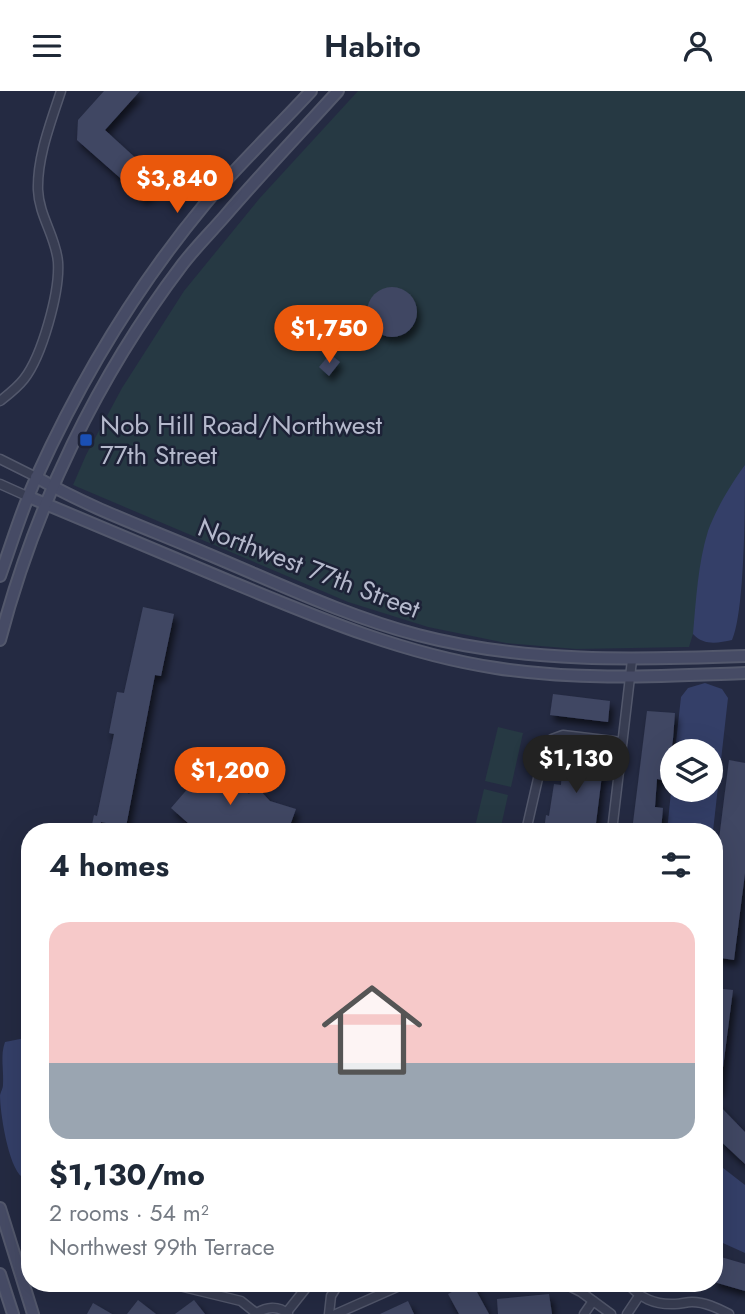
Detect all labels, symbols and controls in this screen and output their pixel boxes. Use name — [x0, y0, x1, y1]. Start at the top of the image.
text: Habito — [324, 23, 421, 69]
icon: menu — [28, 27, 66, 65]
icon: person — [679, 27, 717, 65]
pin: $3,840 — [120, 155, 234, 215]
text: $3,840 — [136, 161, 218, 195]
pin: $1,750 — [272, 306, 386, 365]
text: $1,750 — [290, 311, 368, 345]
place label: Nob Hill Road/Northwest 77th Street — [100, 406, 383, 474]
marker: Nob Hill Road/Northwest 77th Street — [78, 432, 94, 448]
street label: Northwest 77th Street — [192, 508, 426, 628]
pin: $1,130 — [519, 735, 633, 795]
map controls — [660, 739, 723, 802]
button: layers — [660, 739, 723, 802]
text: $1,130 — [539, 741, 613, 775]
pin: $1,200 — [173, 747, 287, 807]
text: $1,200 — [190, 753, 270, 787]
text: 4 homes — [49, 844, 169, 887]
icon: filters — [657, 846, 695, 884]
icon: home — [309, 967, 435, 1093]
text: $1,130/mo — [49, 1153, 205, 1196]
text: 2 rooms · 54 m² — [49, 1196, 209, 1230]
text: Northwest 99th Terrace — [49, 1230, 275, 1264]

